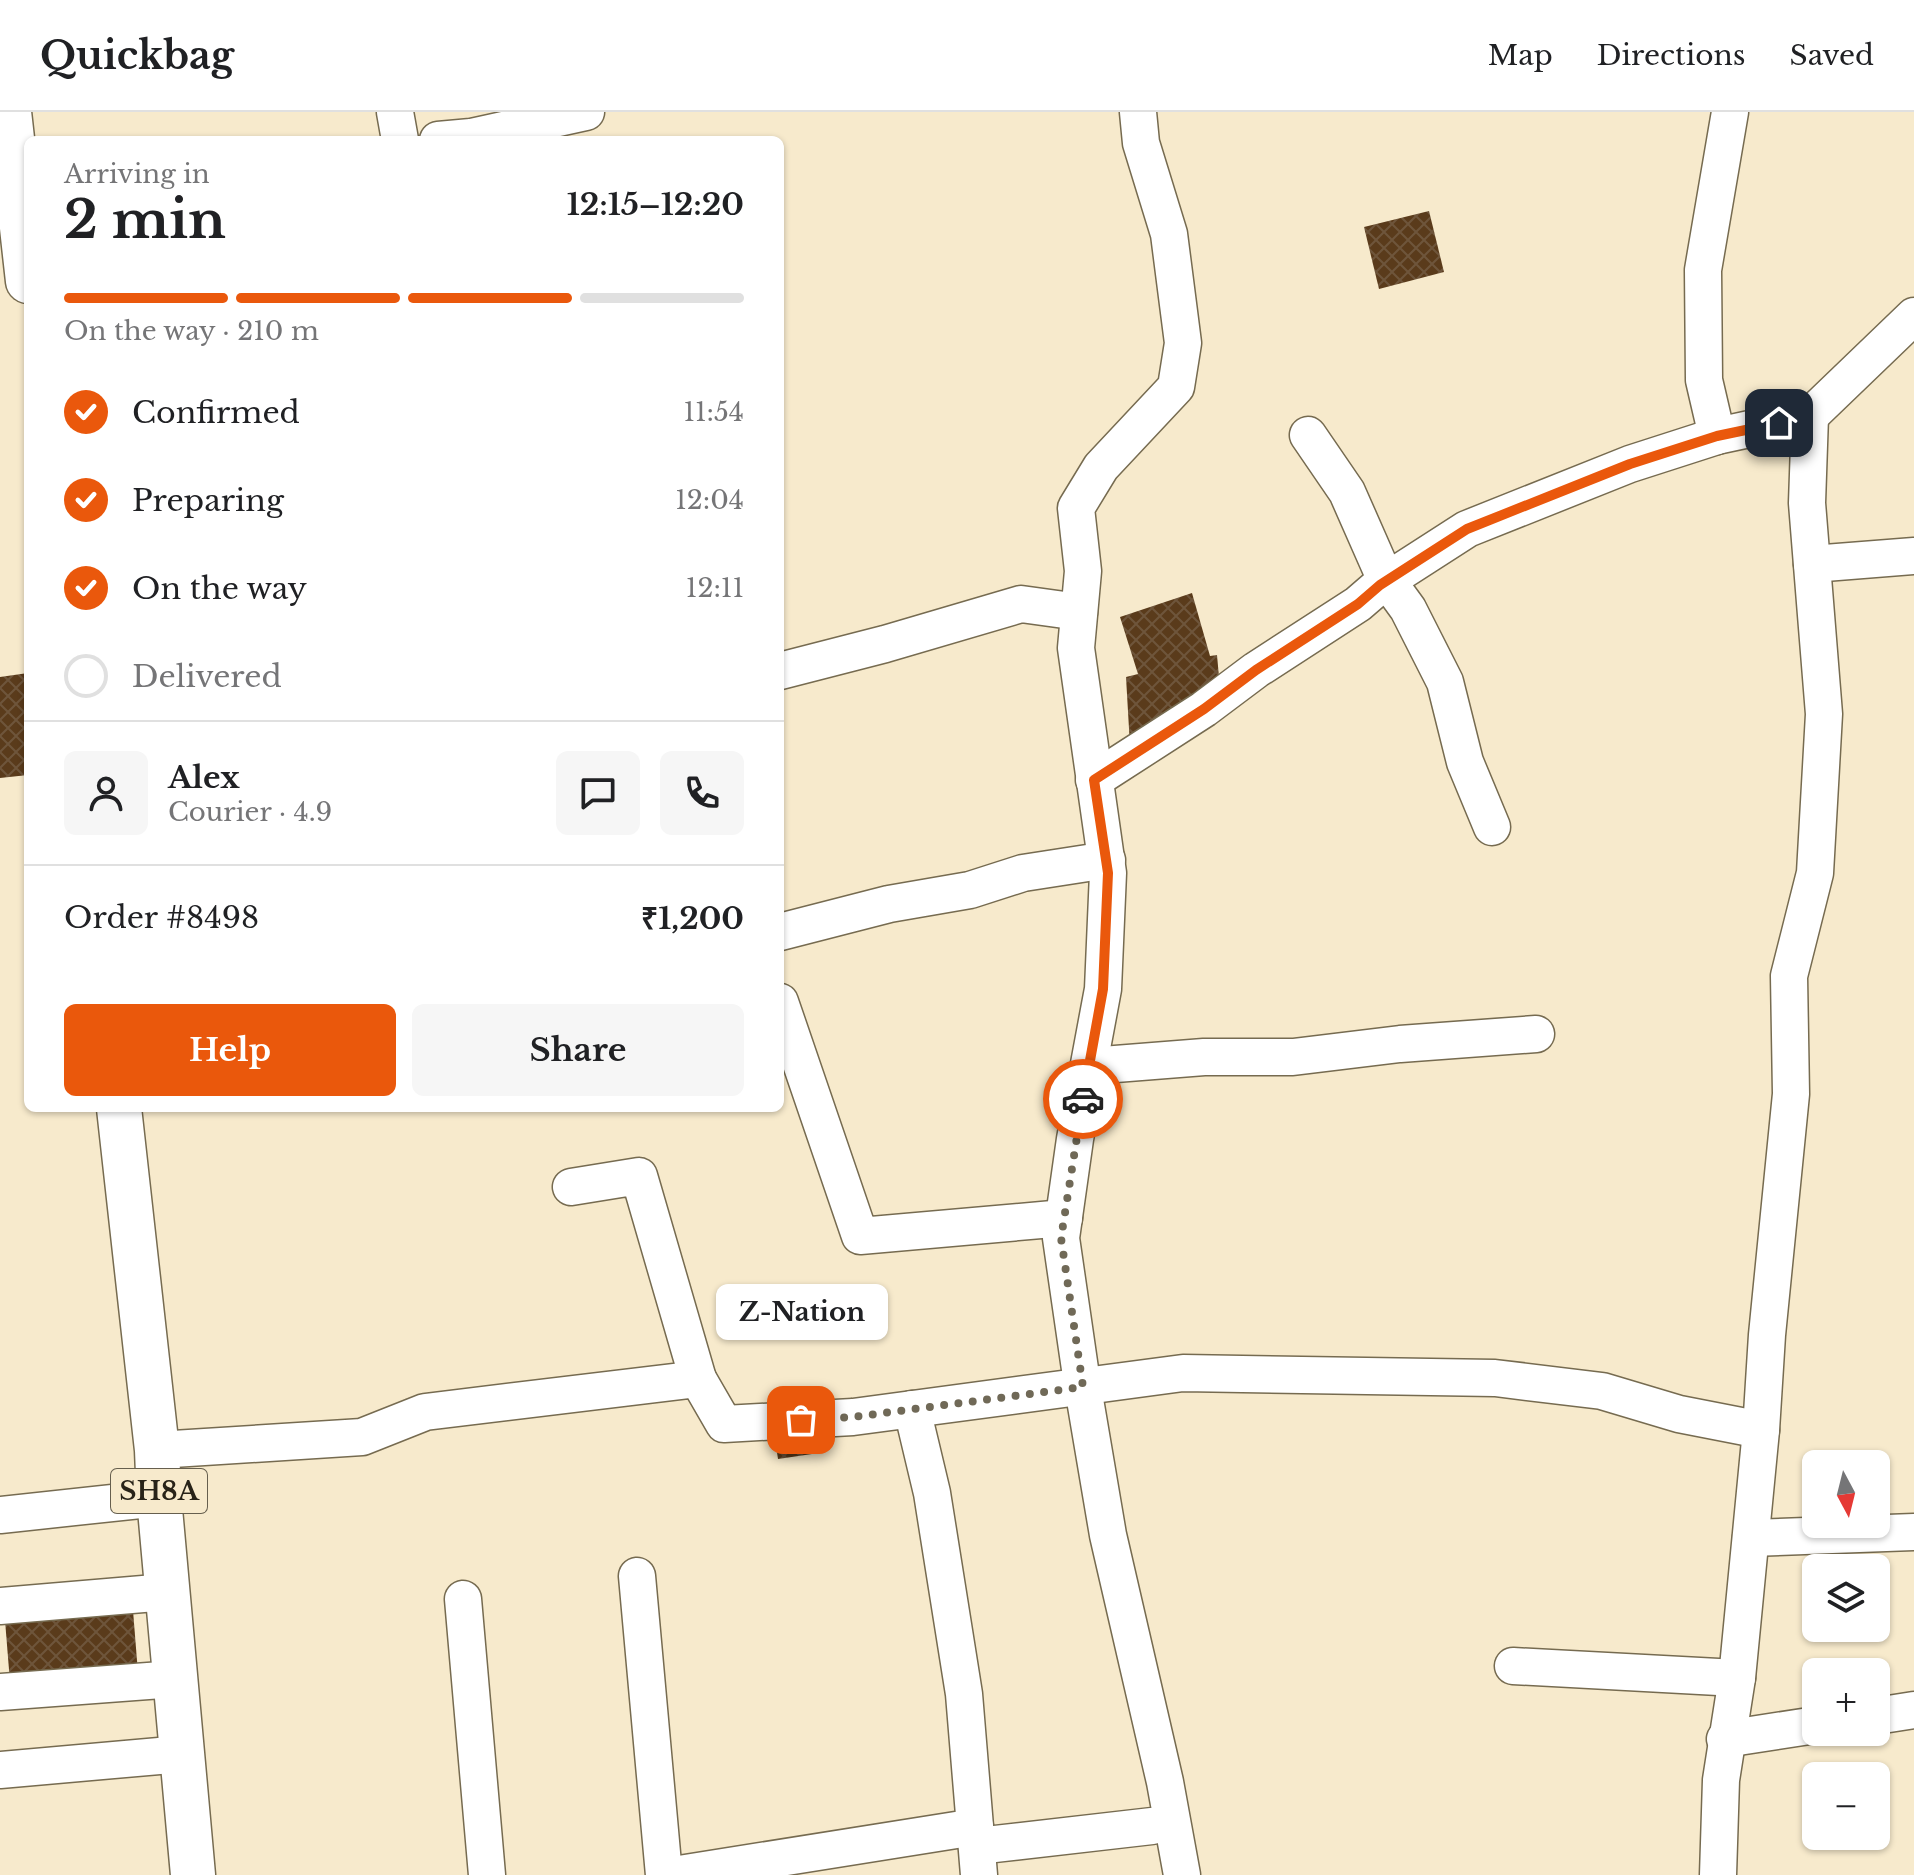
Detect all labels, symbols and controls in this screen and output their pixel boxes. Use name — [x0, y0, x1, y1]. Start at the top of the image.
text: Quickbag — [40, 32, 234, 79]
text: Map — [1488, 38, 1553, 73]
text: Directions — [1597, 38, 1746, 73]
text: Saved — [1790, 38, 1874, 73]
text: Arriving in — [64, 158, 210, 190]
text: 12:15–12:20 — [567, 186, 744, 223]
text: 2 min — [64, 188, 226, 252]
text: On the way · 210 m — [64, 315, 319, 347]
pin — [1745, 389, 1813, 457]
icon: check — [64, 390, 108, 434]
text: Confirmed — [132, 394, 300, 431]
text: 11:54 — [683, 396, 744, 428]
icon: home — [1757, 401, 1801, 445]
icon: check — [64, 478, 108, 522]
text: Preparing — [132, 482, 284, 519]
text: 12:04 — [675, 484, 744, 516]
icon: check — [64, 566, 108, 610]
text: On the way — [132, 570, 307, 607]
text: 12:11 — [686, 572, 744, 604]
text: Delivered — [132, 658, 282, 695]
button: person — [64, 751, 148, 835]
button: chat — [556, 751, 640, 835]
button: phone — [660, 751, 744, 835]
text: Alex — [168, 759, 240, 796]
text: Courier · 4.9 — [168, 796, 332, 828]
text: Order #8498 — [64, 899, 259, 936]
text: ₹1,200 — [641, 900, 744, 937]
button: Help — [64, 1004, 396, 1096]
button: Share — [412, 1004, 744, 1096]
courier — [1043, 1059, 1123, 1139]
icon: car — [1061, 1077, 1105, 1121]
callout: Z-Nation — [715, 1284, 887, 1340]
text: Z-Nation — [739, 1296, 865, 1328]
pin — [767, 1386, 835, 1454]
icon: bag — [779, 1398, 823, 1442]
north arrow — [1802, 1450, 1890, 1538]
map controls — [1802, 1450, 1890, 1850]
road number: SH8A — [111, 1469, 207, 1513]
button: layers — [1802, 1554, 1890, 1642]
button: + — [1802, 1658, 1890, 1746]
button: − — [1802, 1762, 1890, 1850]

